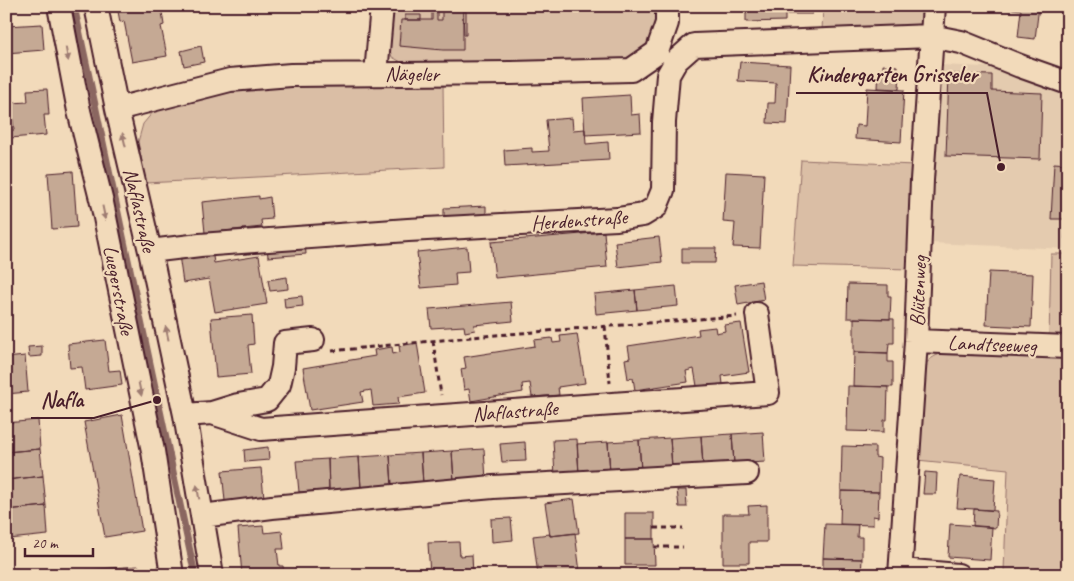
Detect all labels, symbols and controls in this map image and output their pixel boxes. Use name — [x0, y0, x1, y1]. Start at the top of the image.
one-way arrow — [64, 47, 72, 63]
callout: Kindergarten Grisseler — [796, 56, 987, 93]
street label: Nägeler — [385, 61, 440, 87]
text: Kindergarten Grisseler — [807, 61, 979, 89]
one-way arrow — [120, 132, 128, 147]
street label: Naflastraße — [118, 166, 163, 257]
street label: Herdenstraße — [530, 204, 630, 236]
one-way arrow — [100, 205, 108, 221]
street label: Luegerstraße — [98, 243, 141, 339]
street label: Blütenweg — [904, 254, 932, 327]
one-way arrow — [163, 325, 171, 340]
street label: Landtseeweg — [947, 329, 1038, 359]
callout: Nafla — [31, 381, 94, 418]
one-way arrow — [136, 381, 144, 396]
text: Nafla — [41, 386, 85, 414]
street label: Naflastraße — [472, 395, 561, 427]
one-way arrow — [193, 484, 201, 500]
scale bar — [25, 526, 92, 558]
text: 20 m — [32, 534, 59, 553]

